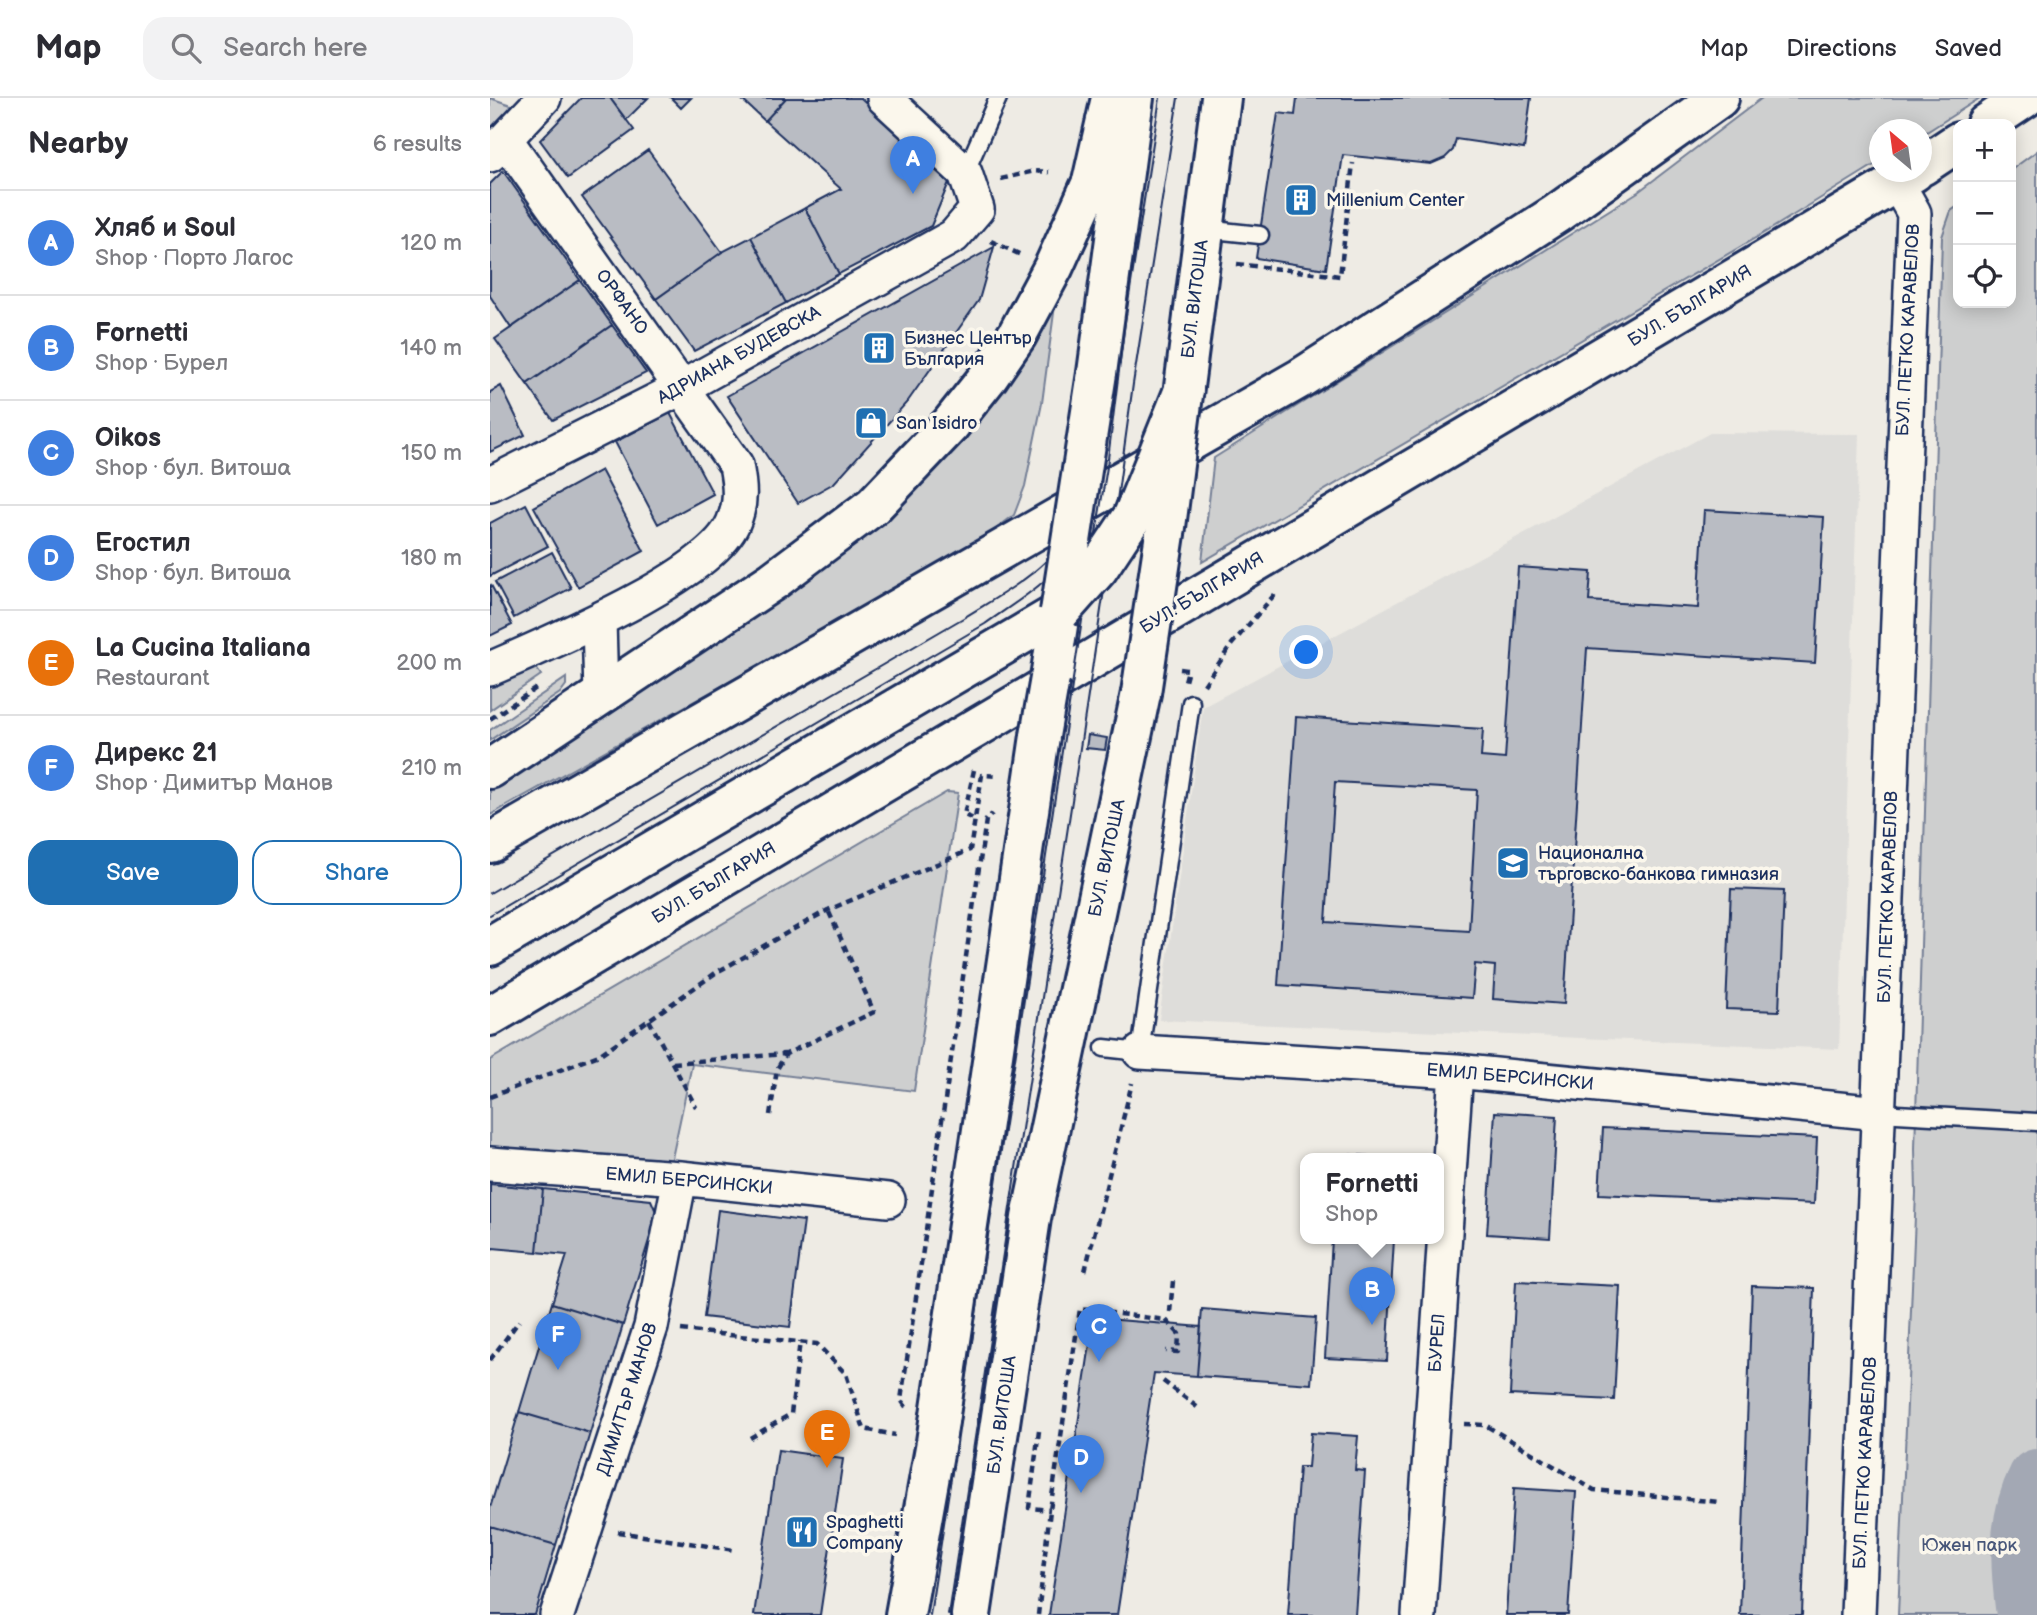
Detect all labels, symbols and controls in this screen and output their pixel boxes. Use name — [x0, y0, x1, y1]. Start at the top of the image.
search box — [143, 17, 633, 80]
text: Map — [35, 28, 101, 68]
icon: search — [167, 29, 205, 67]
text: Search here — [223, 33, 367, 64]
text: Map — [1700, 34, 1748, 63]
text: Directions — [1786, 34, 1897, 63]
text: Saved — [1935, 34, 2002, 63]
north arrow — [1869, 119, 1932, 182]
map controls — [1953, 119, 2016, 308]
button: + — [1953, 119, 2016, 182]
text: Nearby — [28, 126, 128, 162]
text: 6 results — [373, 130, 462, 158]
pin: A — [890, 136, 936, 194]
building icon: Millenium Center — [1282, 181, 1320, 219]
button: − — [1953, 182, 2016, 245]
place label: Millenium Center — [1326, 190, 1465, 211]
text: Хляб и Soul — [95, 213, 236, 244]
street label: БУЛ. ПЕТКО КАРАВЕЛОВ — [1892, 223, 1924, 437]
text: A — [44, 229, 58, 257]
text: 120 m — [401, 229, 462, 257]
street label: БУЛ. ВИТОША — [1177, 238, 1213, 360]
text: Shop · Порто Лагос — [95, 244, 293, 272]
button: locate — [1953, 245, 2016, 308]
street label: БУЛ. БЪЛГАРИЯ — [1624, 261, 1756, 351]
street label: ОРФАНО — [591, 265, 653, 339]
street label: АДРИАНА БУДЕВСКА — [653, 301, 824, 409]
text: Fornetti — [95, 318, 188, 349]
place label: Бизнес Център България — [904, 328, 1032, 370]
building icon: Бизнес Център България — [860, 329, 898, 367]
text: B — [43, 334, 59, 362]
text: 140 m — [400, 334, 462, 362]
text: Shop · Бурел — [95, 349, 228, 377]
shop icon: San Isidro — [852, 404, 890, 442]
place label: San Isidro — [896, 413, 977, 434]
text: Oikos — [95, 423, 161, 454]
text: C — [43, 439, 59, 467]
text: 150 m — [401, 439, 462, 467]
text: Shop · бул. Витоша — [95, 454, 291, 482]
text: Егостил — [95, 528, 191, 559]
text: D — [43, 544, 59, 572]
text: 180 m — [401, 544, 462, 572]
street label: БУЛ. БЪЛГАРИЯ — [1136, 548, 1268, 638]
text: Shop · бул. Витоша — [95, 559, 291, 587]
text: La Cucina Italiana — [95, 633, 311, 664]
your location — [1289, 635, 1323, 669]
text: E — [44, 649, 58, 677]
text: 200 m — [396, 649, 462, 677]
text: Restaurant — [95, 664, 209, 692]
text: Дирекс 21 — [95, 738, 218, 769]
text: F — [44, 754, 58, 782]
text: 210 m — [401, 754, 462, 782]
text: Shop · Димитър Манов — [95, 769, 333, 797]
street label: БУЛ. ПЕТКО КАРАВЕЛОВ — [1874, 790, 1902, 1004]
street label: БУЛ. ВИТОША — [1084, 797, 1130, 919]
street label: БУЛ. БЪЛГАРИЯ — [648, 838, 780, 928]
button: Save — [28, 840, 238, 905]
button: Share — [252, 840, 462, 905]
place label: Национална търговско-банкова гимназия — [1538, 843, 1779, 885]
school or university icon: Национална търговско-банкова гимназия — [1494, 844, 1532, 882]
street label: ЕМИЛ БЕРСИНСКИ — [1425, 1059, 1595, 1095]
popup — [1300, 1153, 1444, 1244]
street label: ЕМИЛ БЕРСИНСКИ — [604, 1163, 774, 1199]
text: Fornetti — [1325, 1169, 1419, 1200]
text: Shop — [1325, 1200, 1378, 1228]
pin: B — [1349, 1267, 1395, 1325]
pin: C — [1076, 1304, 1122, 1362]
pin: F — [535, 1312, 581, 1370]
street label: БУРЕЛ — [1424, 1313, 1450, 1373]
street label: ДИМИТЪР МАНОВ — [592, 1320, 662, 1478]
street label: БУЛ. ВИТОША — [983, 1354, 1021, 1476]
street label: БУЛ. ПЕТКО КАРАВЕЛОВ — [1849, 1356, 1881, 1570]
pin: E — [804, 1410, 850, 1468]
pin: D — [1058, 1435, 1104, 1493]
place label: Spaghetti Company — [826, 1512, 904, 1554]
restaurant icon: Spaghetti Company — [783, 1513, 821, 1551]
park label: Южен парк — [1921, 1535, 2017, 1556]

